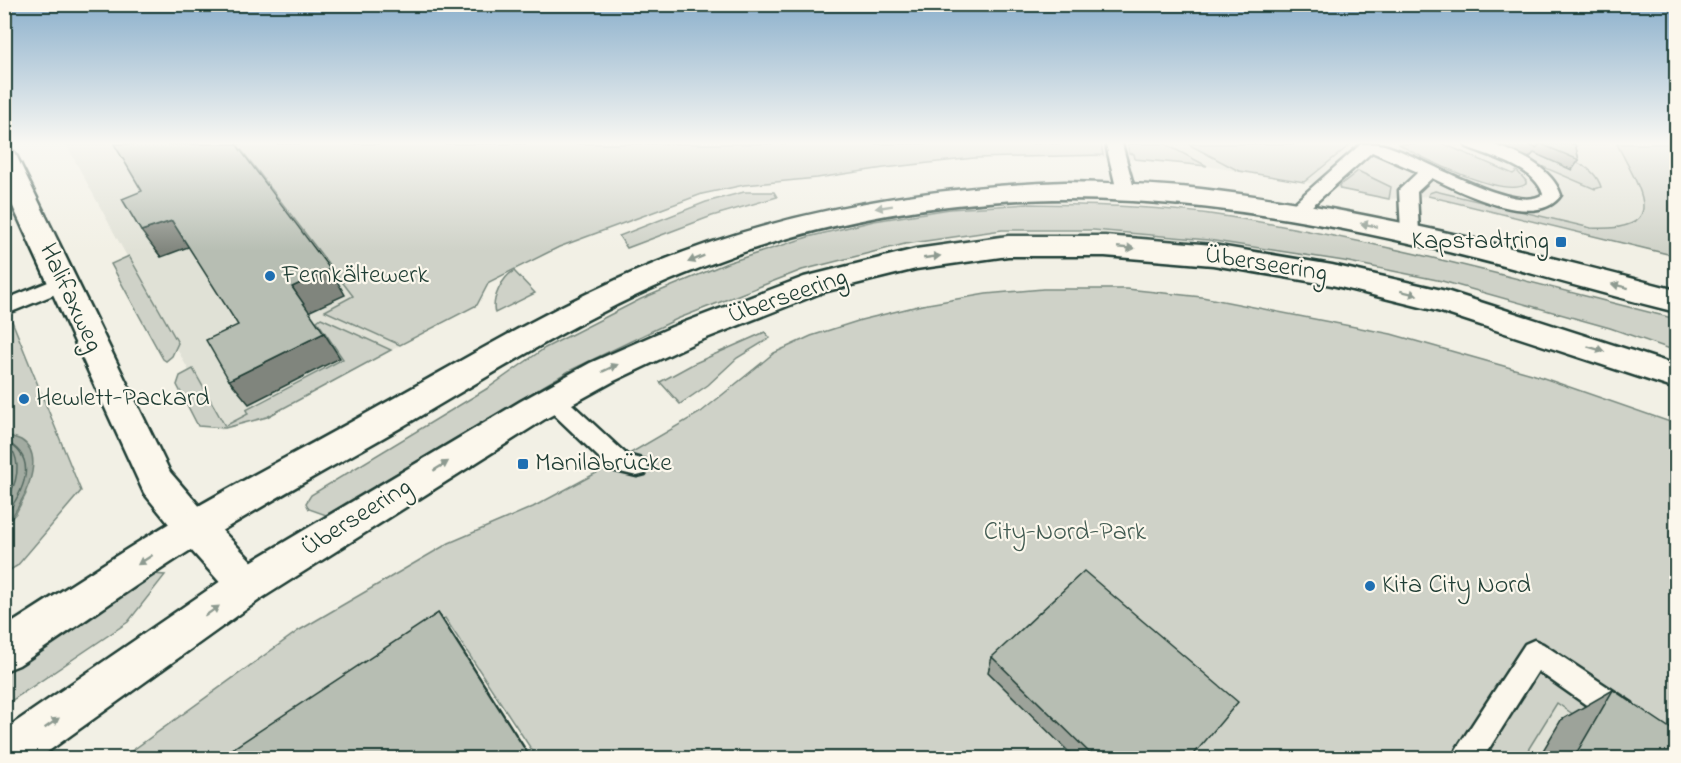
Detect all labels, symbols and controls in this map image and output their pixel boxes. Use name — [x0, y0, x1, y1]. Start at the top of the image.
one-way arrow — [874, 203, 893, 212]
one-way arrow — [1360, 220, 1379, 229]
place label: Kapstadtring — [1412, 223, 1549, 261]
marker: Kapstadtring — [1554, 235, 1568, 249]
street label: Halifaxweg — [28, 237, 112, 359]
street label: Überseering — [1202, 237, 1330, 293]
one-way arrow — [1116, 243, 1135, 253]
one-way arrow — [922, 252, 941, 262]
one-way arrow — [687, 254, 705, 264]
place label: Fernkältewerk — [281, 257, 429, 295]
street label: Überseering — [723, 259, 853, 335]
marker: Fernkältewerk — [263, 269, 277, 283]
one-way arrow — [1611, 281, 1629, 290]
one-way arrow — [1400, 289, 1418, 299]
one-way arrow — [1587, 345, 1605, 354]
one-way arrow — [601, 364, 618, 373]
place label: Hewlett-Packard — [36, 380, 210, 418]
marker: Hewlett-Packard — [17, 392, 31, 406]
place label: Manilabrücke — [535, 445, 672, 483]
marker: Manilabrücke — [516, 457, 530, 471]
one-way arrow — [433, 461, 449, 472]
street label: Überseering — [294, 469, 420, 567]
park label: City-Nord-Park — [984, 514, 1147, 552]
one-way arrow — [137, 554, 154, 565]
place label: Kita City Nord — [1382, 567, 1531, 605]
marker: Kita City Nord — [1363, 579, 1377, 593]
one-way arrow — [203, 605, 219, 617]
one-way arrow — [44, 717, 60, 729]

